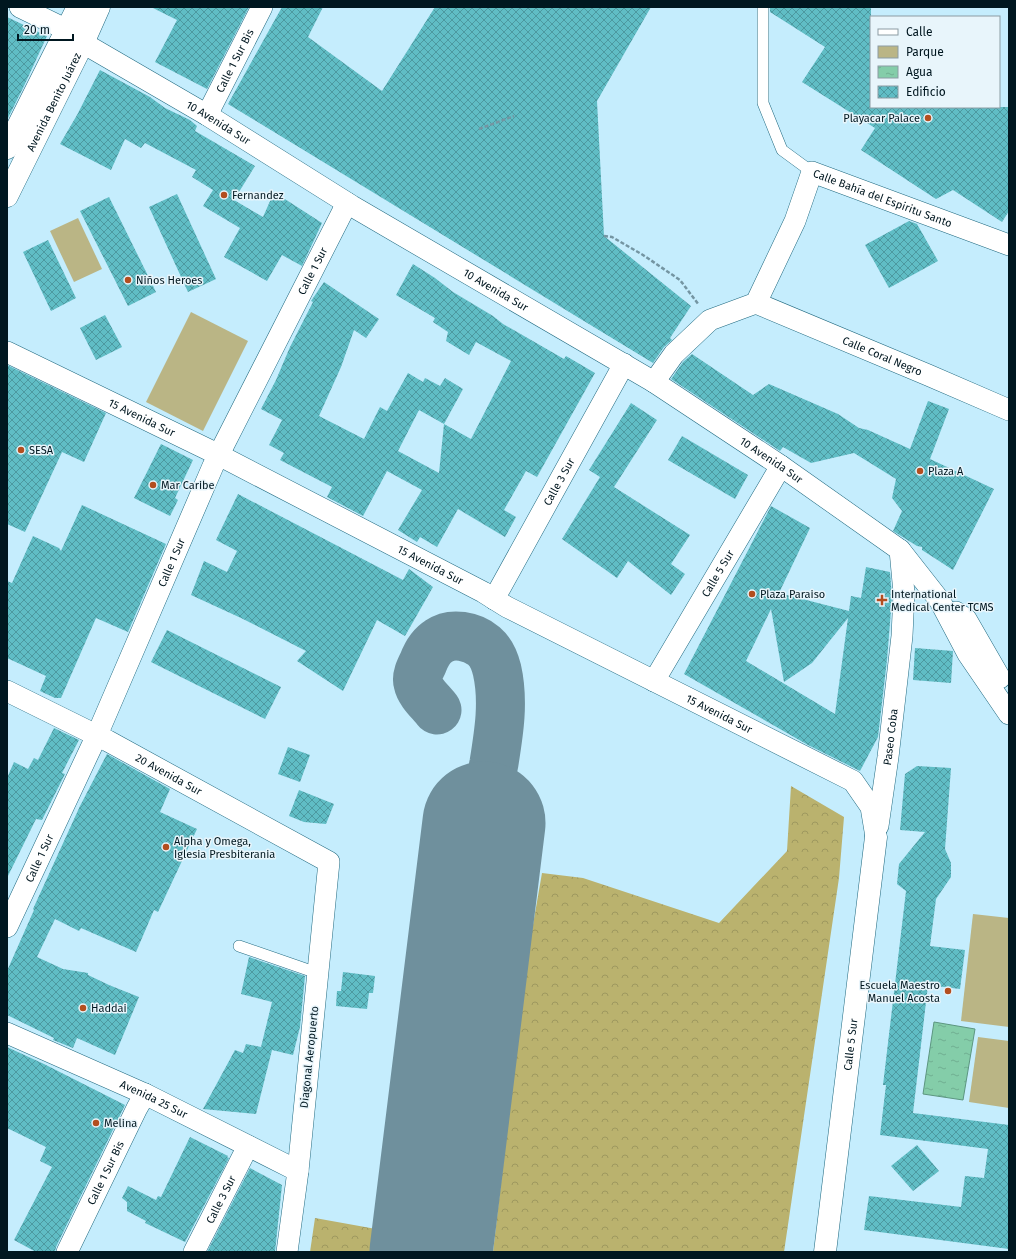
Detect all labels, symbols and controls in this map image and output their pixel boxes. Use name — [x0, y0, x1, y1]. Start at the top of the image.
scale bar — [18, 16, 73, 42]
legend — [870, 16, 1000, 108]
text: 20 m — [24, 23, 50, 37]
text: Calle — [906, 25, 933, 39]
street label: Calle 1 Sur Bis — [214, 27, 257, 95]
text: Parque — [906, 45, 944, 59]
street label: Avenida Benito Juárez — [24, 51, 84, 154]
text: Agua — [906, 65, 933, 79]
text: Edificio — [906, 85, 946, 99]
street label: 10 Avenida Sur — [184, 98, 253, 148]
place label: Playacar Palace — [843, 112, 920, 125]
marker: Playacar Palace — [923, 113, 933, 123]
street label: Calle Bahía del Espiritu Santo — [811, 167, 954, 230]
place label: Fernandez — [232, 189, 284, 202]
marker: Fernandez — [219, 190, 229, 200]
street label: Calle 1 Sur — [295, 244, 331, 297]
street label: 10 Avenida Sur — [461, 266, 531, 315]
place label: Niños Heroes — [136, 274, 202, 287]
marker: Niños Heroes — [123, 275, 133, 285]
street label: Calle Coral Negro — [840, 334, 924, 379]
street label: 15 Avenida Sur — [106, 396, 178, 440]
street label: 10 Avenida Sur — [737, 435, 806, 487]
place label: SESA — [29, 444, 54, 457]
marker: SESA — [16, 445, 26, 455]
street label: Calle 3 Sur — [541, 455, 578, 508]
place label: Plaza A — [928, 465, 964, 478]
marker: Plaza A — [915, 466, 925, 476]
place label: Mar Caribe — [161, 479, 215, 492]
marker: Mar Caribe — [148, 480, 158, 490]
street label: Calle 1 Sur — [156, 536, 188, 589]
street label: 15 Avenida Sur — [395, 543, 466, 588]
street label: Calle 5 Sur — [699, 547, 737, 599]
place label: Plaza Paraiso — [760, 588, 825, 601]
place label: International Medical Center TCMS — [891, 588, 994, 614]
marker: Plaza Paraiso — [747, 589, 757, 599]
marker: International Medical Center TCMS — [876, 594, 888, 606]
street label: 15 Avenida Sur — [684, 692, 755, 737]
street label: Paseo Coba — [881, 708, 901, 766]
street label: 20 Avenida Sur — [133, 751, 205, 799]
street label: Calle 1 Sur — [23, 832, 57, 885]
place label: Alpha y Omega, Iglesia Presbiterania — [174, 835, 275, 861]
marker: Alpha y Omega, Iglesia Presbiterania — [161, 842, 171, 852]
place label: Escuela Maestro Manuel Acosta — [859, 979, 940, 1005]
marker: Escuela Maestro Manuel Acosta — [943, 986, 953, 996]
place label: Haddai — [91, 1002, 127, 1015]
marker: Haddai — [78, 1003, 88, 1013]
street label: Diagonal Aeropuerto — [298, 1005, 321, 1109]
street label: Calle 5 Sur — [841, 1017, 861, 1071]
street label: Avenida 25 Sur — [118, 1078, 190, 1122]
place label: Melina — [104, 1117, 137, 1130]
marker: Melina — [91, 1118, 101, 1128]
street label: Calle 1 Sur Bis — [85, 1139, 127, 1207]
street label: Calle 3 Sur — [204, 1173, 239, 1226]

